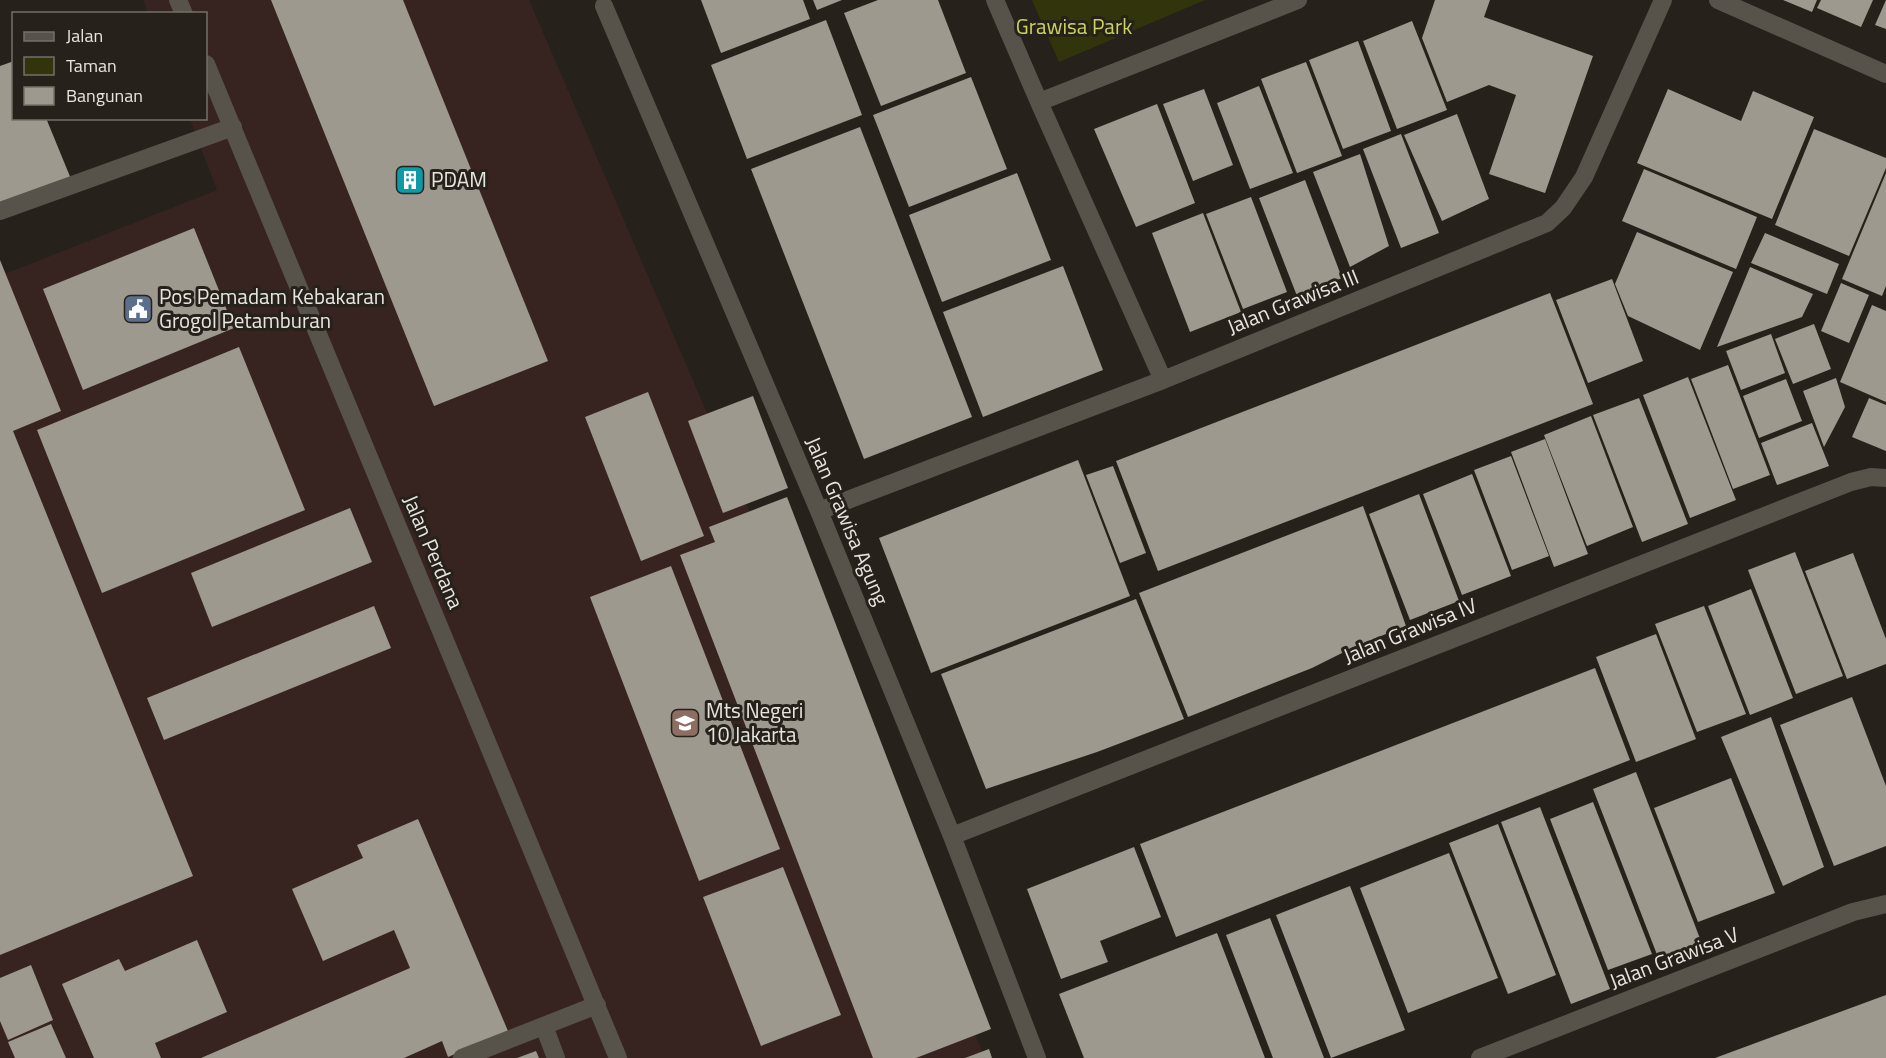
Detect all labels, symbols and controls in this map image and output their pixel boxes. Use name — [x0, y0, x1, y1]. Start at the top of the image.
park label: Grawisa Park — [1016, 10, 1132, 42]
legend — [12, 12, 207, 120]
text: Jalan — [66, 22, 103, 49]
text: Taman — [66, 52, 117, 79]
text: Bangunan — [66, 82, 143, 109]
place label: PDAM — [431, 163, 487, 195]
building icon: PDAM — [394, 164, 426, 196]
street label: Jalan Grawisa III — [1222, 260, 1363, 342]
place label: Pos Pemadam Kebakaran Grogol Petamburan — [159, 280, 385, 336]
public building icon: Pos Pemadam Kebakaran Grogol Petamburan — [122, 293, 154, 325]
street label: Jalan Grawisa Agung — [798, 431, 898, 610]
street label: Jalan Perdana — [396, 490, 473, 614]
street label: Jalan Grawisa IV — [1338, 589, 1481, 671]
place label: Mts Negeri 10 Jakarta — [706, 694, 803, 750]
school or university icon: Mts Negeri 10 Jakarta — [669, 707, 701, 739]
street label: Jalan Grawisa V — [1604, 918, 1743, 996]

